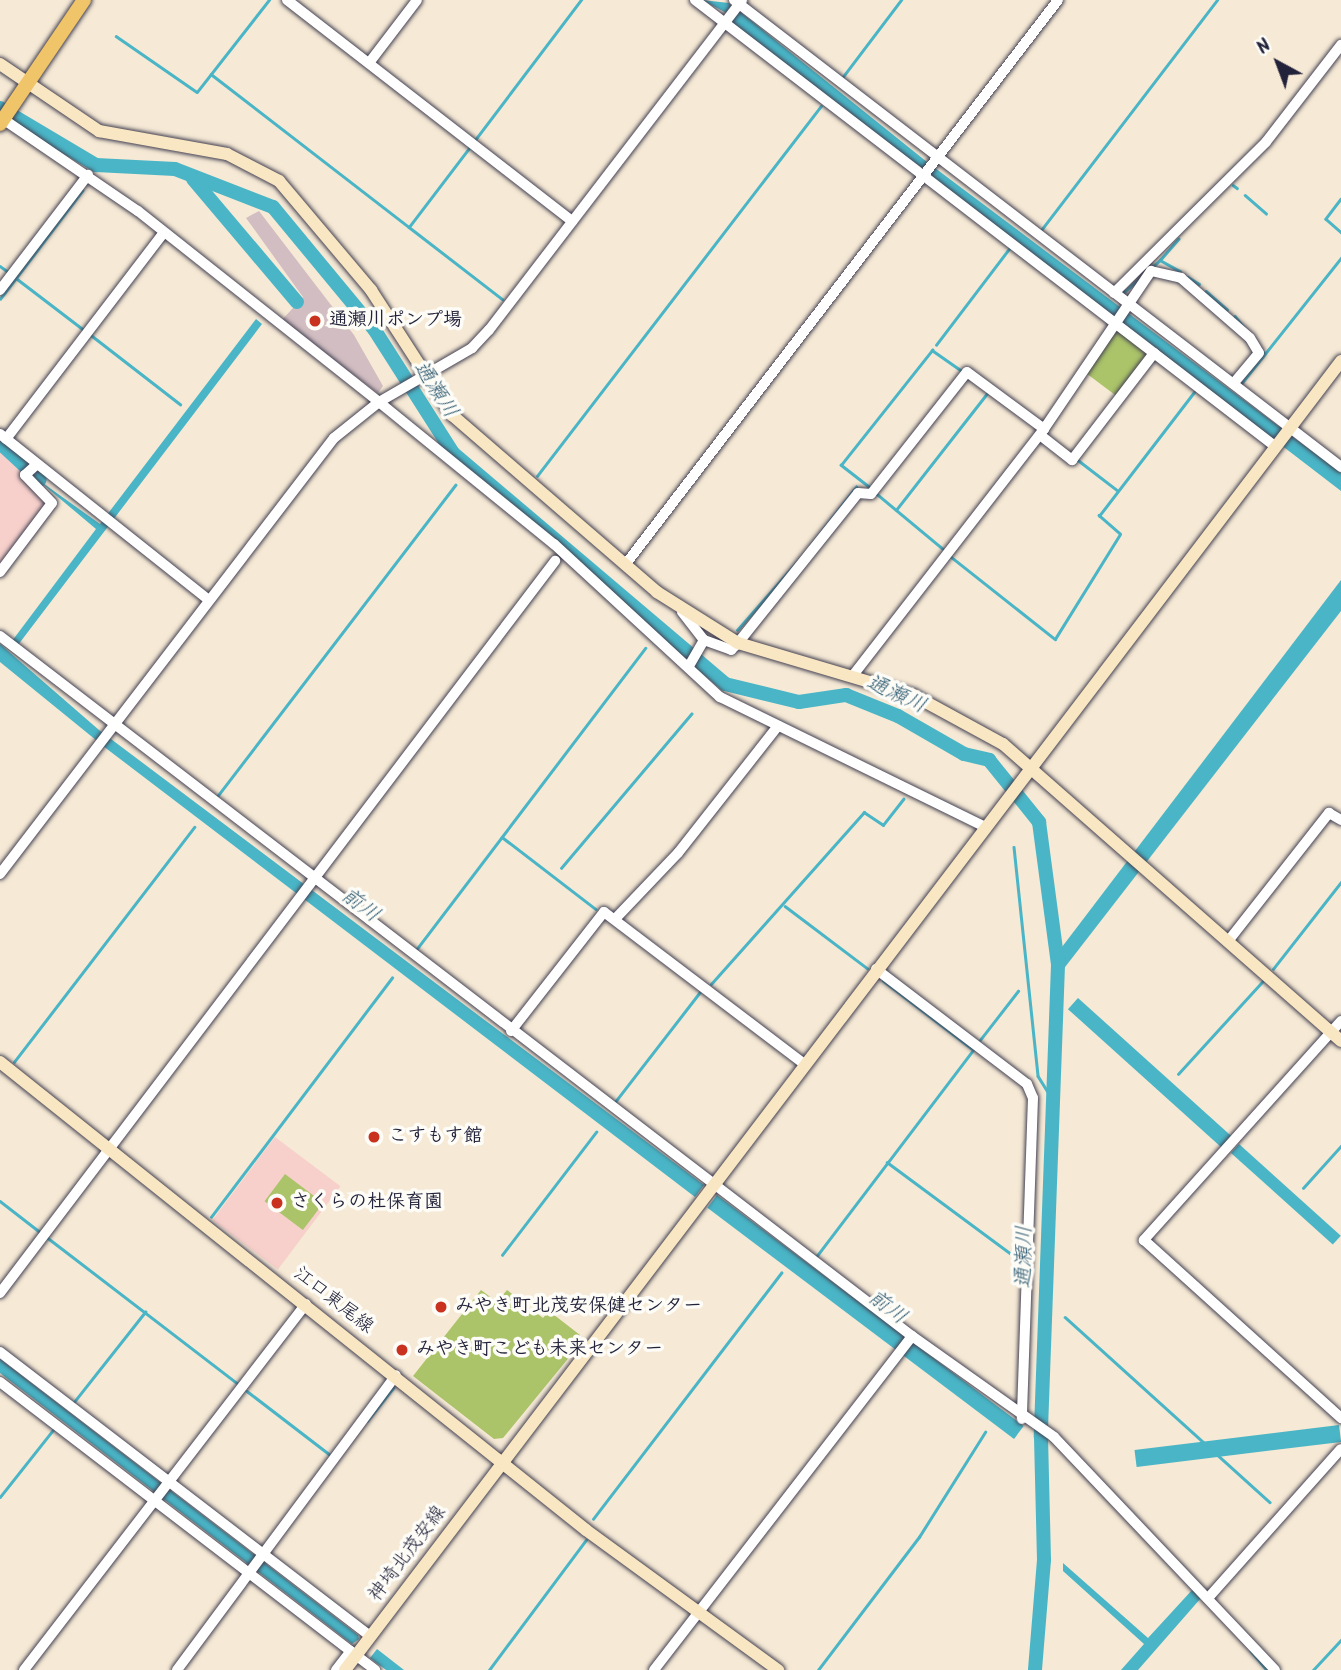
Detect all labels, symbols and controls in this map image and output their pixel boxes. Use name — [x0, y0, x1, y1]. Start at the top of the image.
north arrow — [1243, 28, 1313, 98]
text: N — [1250, 32, 1279, 62]
place label: 通瀬川ポンプ場 — [329, 310, 462, 332]
marker: 通瀬川ポンプ場 — [307, 313, 323, 329]
water label: 通瀬川 — [407, 357, 463, 423]
water label: 通瀬川 — [862, 670, 930, 720]
water label: 前川 — [336, 883, 384, 929]
place label: こすもす館 — [388, 1126, 483, 1148]
marker: こすもす館 — [366, 1129, 382, 1145]
place label: さくらの杜保育園 — [291, 1192, 443, 1214]
marker: さくらの杜保育園 — [269, 1195, 285, 1211]
water label: 通瀬川 — [1012, 1225, 1038, 1289]
street label: 江口東尾線 — [289, 1263, 377, 1339]
water label: 前川 — [863, 1285, 911, 1331]
place label: みやき町北茂安保健センター — [455, 1296, 702, 1318]
marker: みやき町北茂安保健センター — [433, 1299, 449, 1315]
place label: みやき町こども未来センター — [416, 1339, 663, 1361]
marker: みやき町こども未来センター — [394, 1342, 410, 1358]
street label: 神埼北茂安線 — [365, 1502, 451, 1606]

